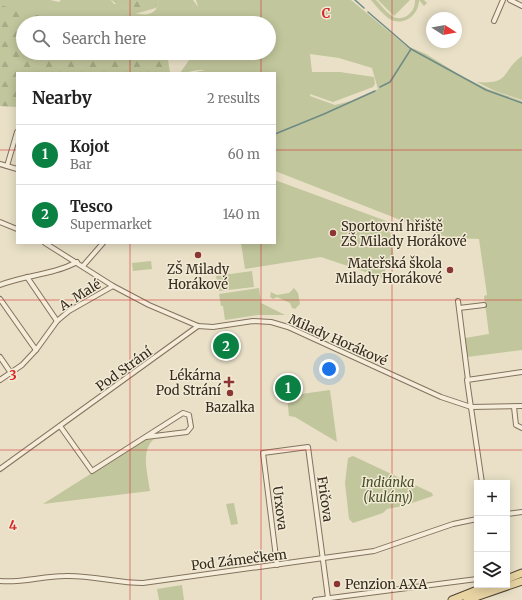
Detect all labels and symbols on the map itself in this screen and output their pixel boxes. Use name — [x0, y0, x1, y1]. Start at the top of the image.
text: C — [322, 5, 331, 22]
north arrow — [426, 12, 462, 48]
place label: Sportovní hřiště ZŠ Milady Horákové — [341, 218, 467, 250]
marker: Sportovní hřiště ZŠ Milady Horákové — [328, 228, 338, 238]
marker: ZŠ Milady Horákové — [193, 250, 203, 260]
place label: Mateřská škola Milady Horákové — [336, 255, 442, 287]
place label: ZŠ Milady Horákové — [167, 260, 230, 293]
marker: Mateřská škola Milady Horákové — [445, 265, 455, 275]
street label: A. Malé — [55, 275, 104, 315]
street label: Milady Horákové — [286, 311, 390, 369]
pin: 2 — [213, 331, 239, 361]
street label: Pod Strání — [93, 342, 156, 395]
your location — [319, 359, 339, 379]
text: 3 — [9, 367, 17, 384]
place label: Lékárna Pod Strání — [156, 367, 222, 399]
pin: 1 — [275, 373, 301, 403]
marker: Lékárna Pod Strání — [224, 377, 234, 387]
marker: Bazalka — [225, 388, 235, 398]
place label: Bazalka — [205, 399, 255, 416]
park label: Indiánka (kulány) — [362, 474, 414, 506]
street label: Fričova — [313, 475, 337, 523]
street label: Urxova — [269, 485, 291, 531]
text: 4 — [9, 517, 18, 534]
street label: Pod Zámečkem — [190, 546, 288, 574]
place label: Penzion AXA — [345, 576, 428, 593]
marker: Penzion AXA — [332, 579, 342, 589]

